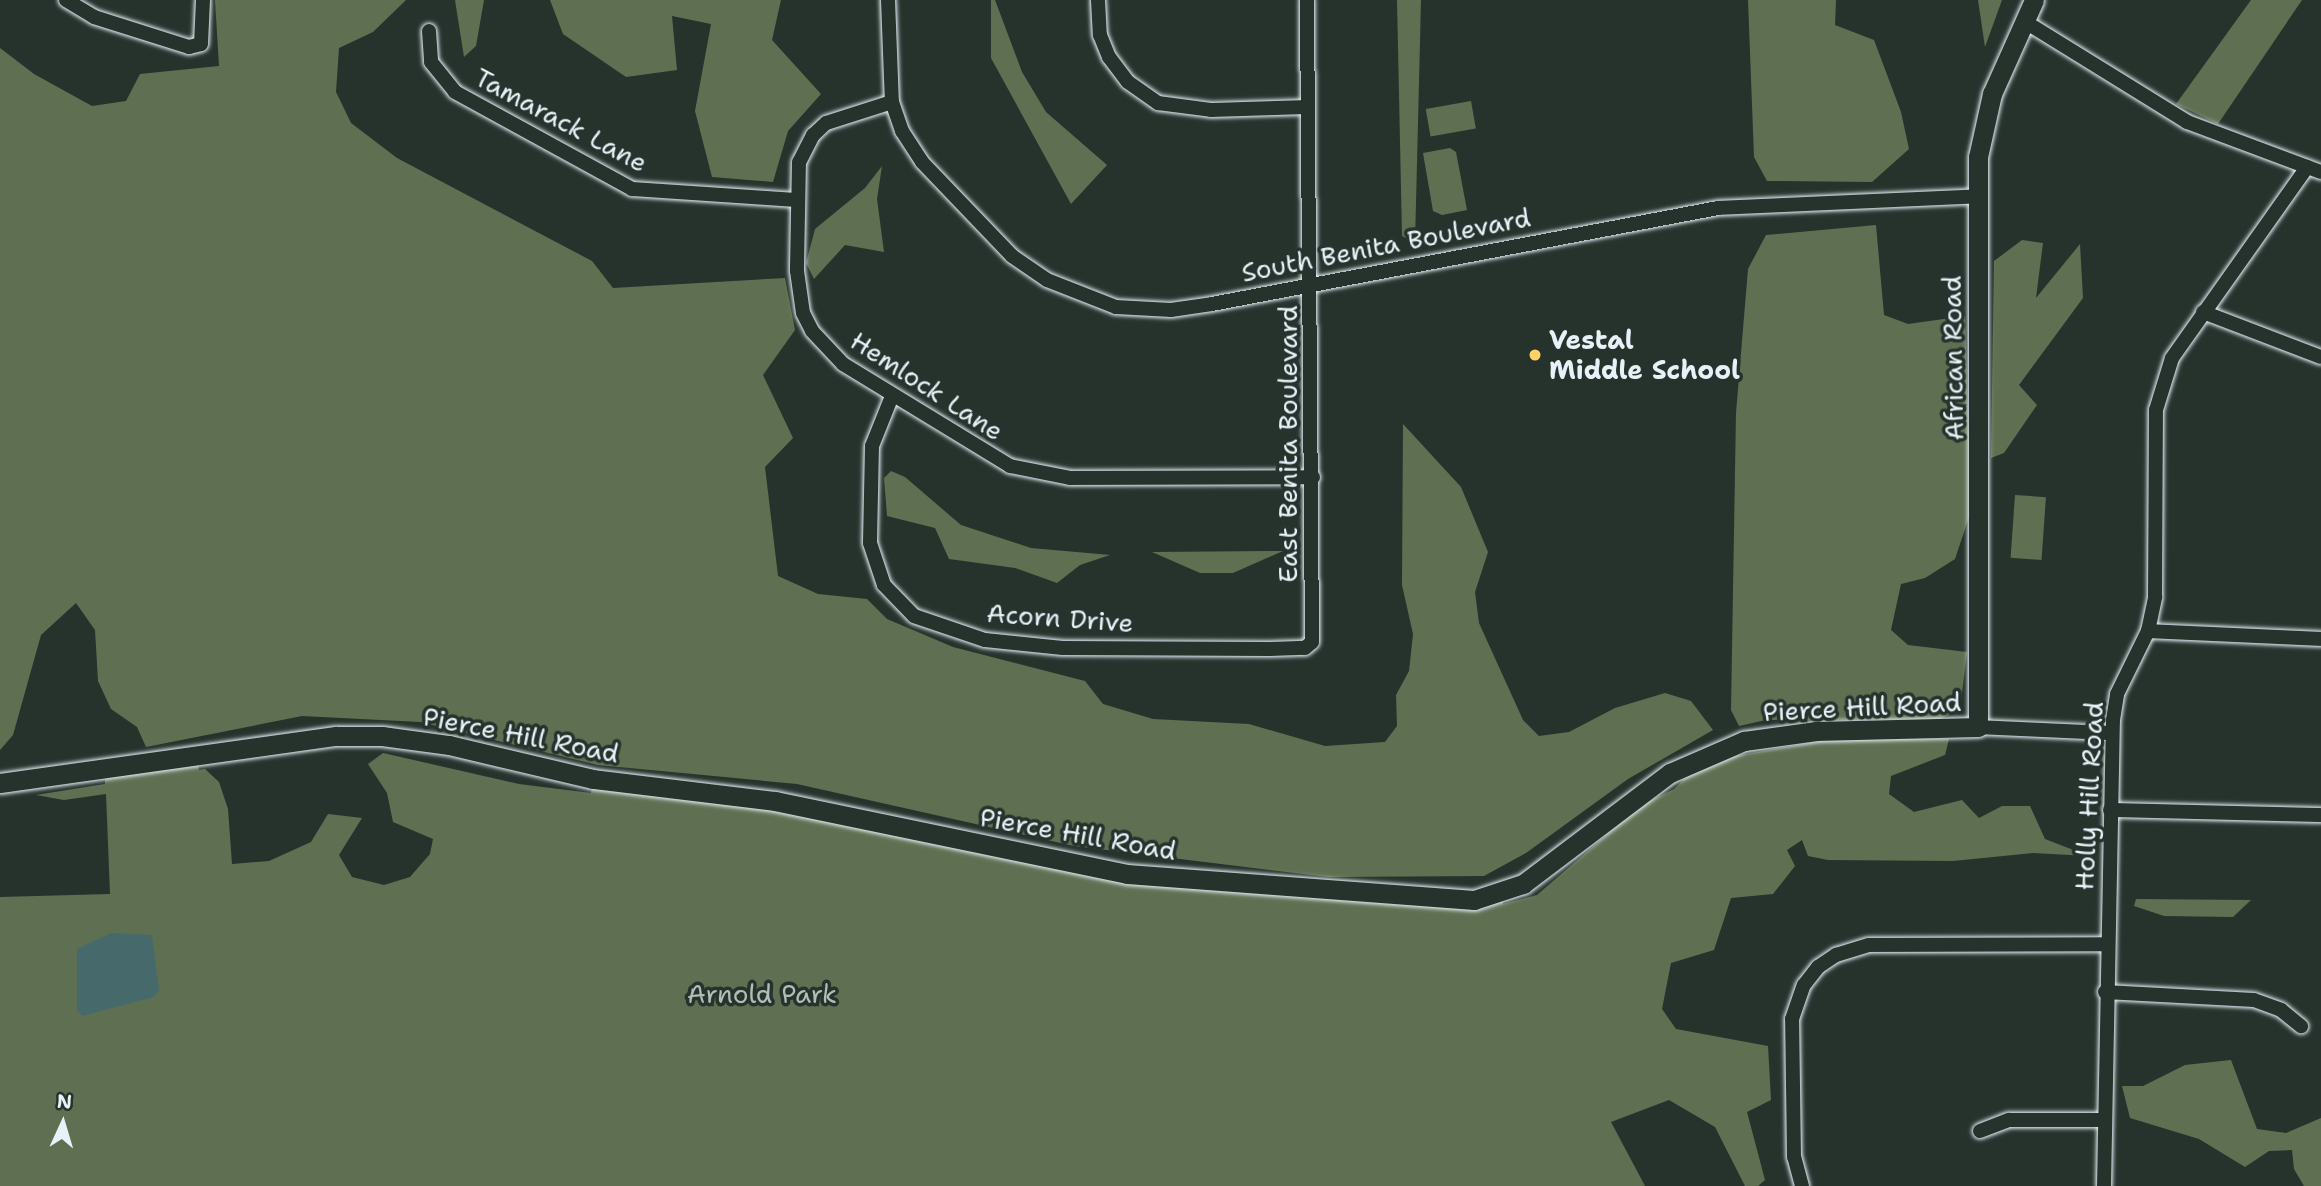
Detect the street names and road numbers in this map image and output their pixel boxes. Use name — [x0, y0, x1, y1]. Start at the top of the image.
street label: Tamarack Lane — [469, 61, 653, 179]
street label: South Benita Boulevard — [1239, 202, 1533, 288]
street label: African Road — [1936, 275, 1970, 441]
street label: East Benita Boulevard — [1272, 305, 1304, 583]
street label: Hemlock Lane — [845, 325, 1009, 447]
street label: Acorn Drive — [986, 597, 1134, 639]
street label: Pierce Hill Road — [1762, 686, 1962, 728]
street label: Pierce Hill Road — [420, 701, 622, 769]
street label: Holly Hill Road — [2068, 701, 2110, 891]
street label: Pierce Hill Road — [977, 801, 1179, 867]

